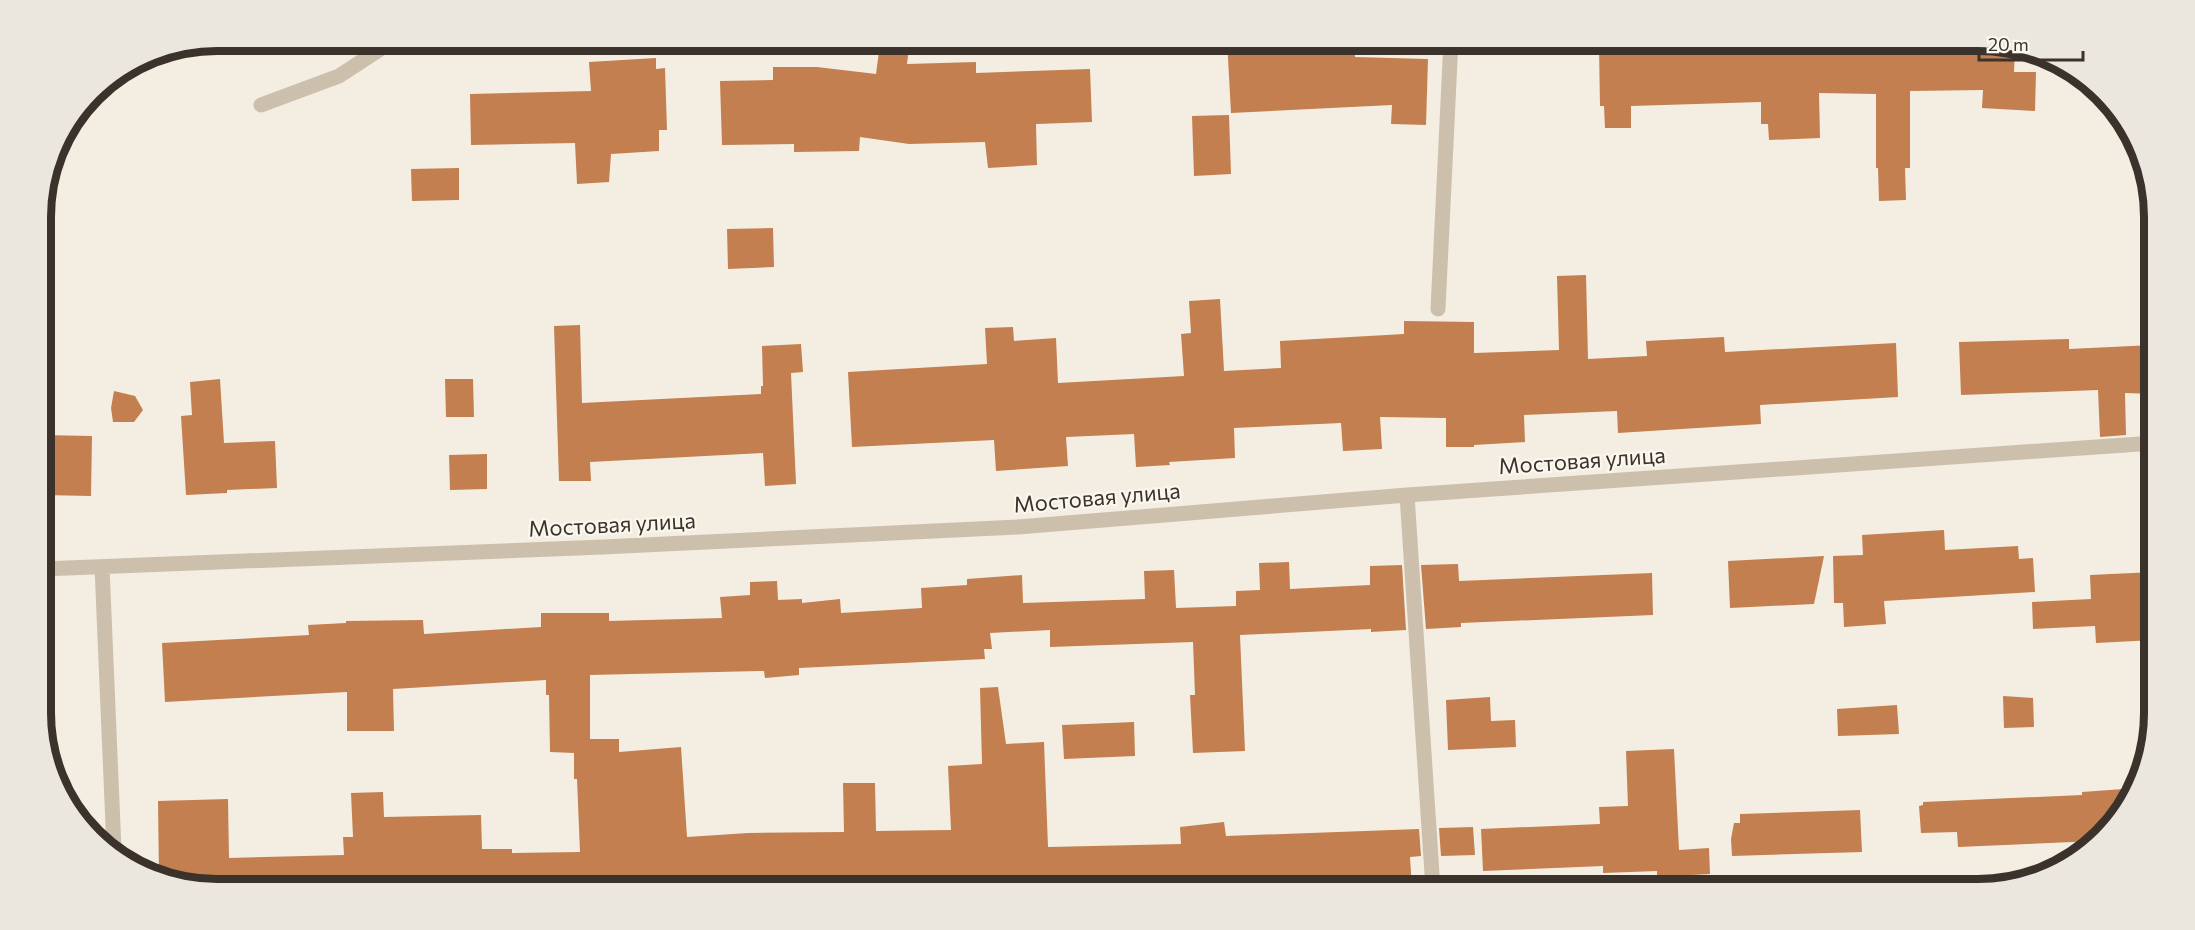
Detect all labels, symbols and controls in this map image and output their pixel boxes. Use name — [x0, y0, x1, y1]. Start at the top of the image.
scale bar — [1979, 24, 2082, 62]
text: 20 m — [1988, 33, 2029, 55]
street label: Мостовая улица — [1498, 441, 1666, 479]
street label: Мостовая улица — [1012, 476, 1182, 518]
street label: Мостовая улица — [528, 506, 696, 542]

